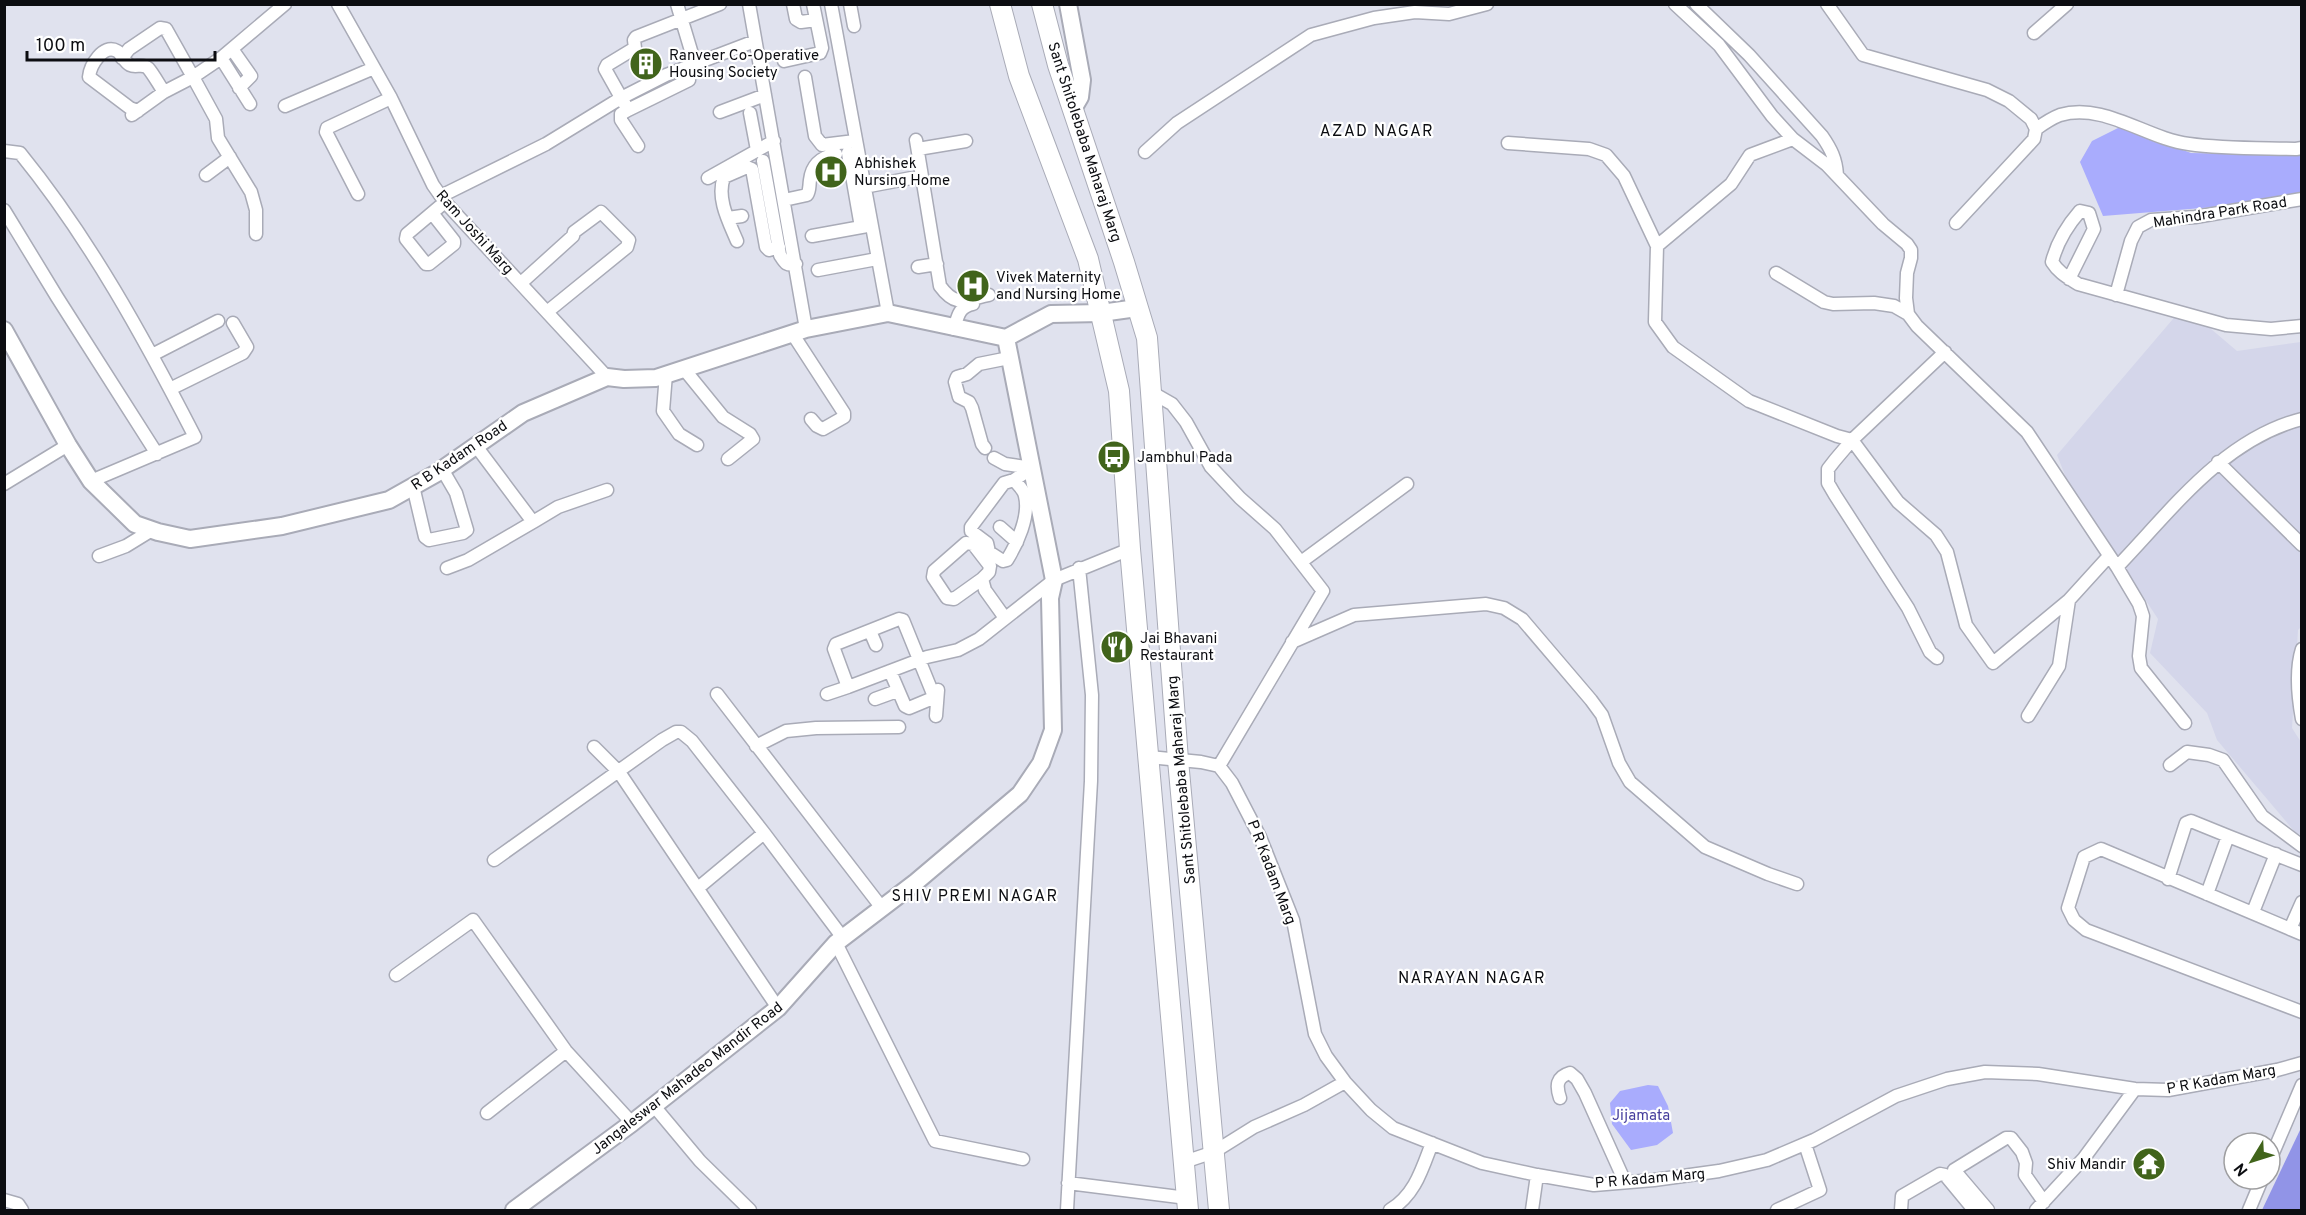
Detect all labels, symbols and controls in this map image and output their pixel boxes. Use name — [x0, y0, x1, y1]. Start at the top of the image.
scale bar — [27, 24, 214, 62]
text: 100 m — [36, 35, 85, 58]
street label: Sant Shitolebaba Maharaj Marg — [1042, 40, 1125, 245]
building icon: Ranveer Co-Operative Housing Society — [628, 46, 664, 82]
place label: Ranveer Co-Operative Housing Society — [669, 47, 819, 83]
district label: AZAD NAGAR — [1320, 122, 1434, 142]
hospital icon: Abhishek Nursing Home — [813, 154, 849, 190]
place label: Abhishek Nursing Home — [854, 155, 950, 191]
street label: Ram Joshi Marg — [431, 187, 517, 279]
street label: Mahindra Park Road — [2152, 194, 2288, 233]
hospital icon: Vivek Maternity and Nursing Home — [955, 268, 991, 304]
place label: Vivek Maternity and Nursing Home — [996, 269, 1121, 305]
street label: R B Kadam Road — [408, 417, 512, 495]
bus stop icon: Jambhul Pada — [1096, 439, 1132, 475]
place label: Jambhul Pada — [1137, 449, 1232, 468]
restaurant icon: Jai Bhavani Restaurant — [1099, 629, 1135, 665]
place label: Jai Bhavani Restaurant — [1140, 630, 1217, 666]
street label: Sant Shitolebaba Maharaj Marg — [1164, 675, 1201, 885]
street label: P R Kadam Marg — [1242, 818, 1299, 928]
district label: SHIV PREMI NAGAR — [891, 887, 1059, 907]
district label: NARAYAN NAGAR — [1398, 969, 1546, 989]
street label: Jangaleswar Mahadeo Mandir Road — [588, 999, 787, 1160]
street label: P R Kadam Marg — [2165, 1062, 2277, 1099]
park label: Jijamata — [1612, 1107, 1670, 1126]
north arrow — [2222, 1131, 2282, 1191]
temple icon: Shiv Mandir — [2131, 1146, 2167, 1182]
place label: Shiv Mandir — [2047, 1156, 2126, 1175]
text: N — [2230, 1158, 2253, 1180]
street label: P R Kadam Marg — [1594, 1165, 1706, 1194]

